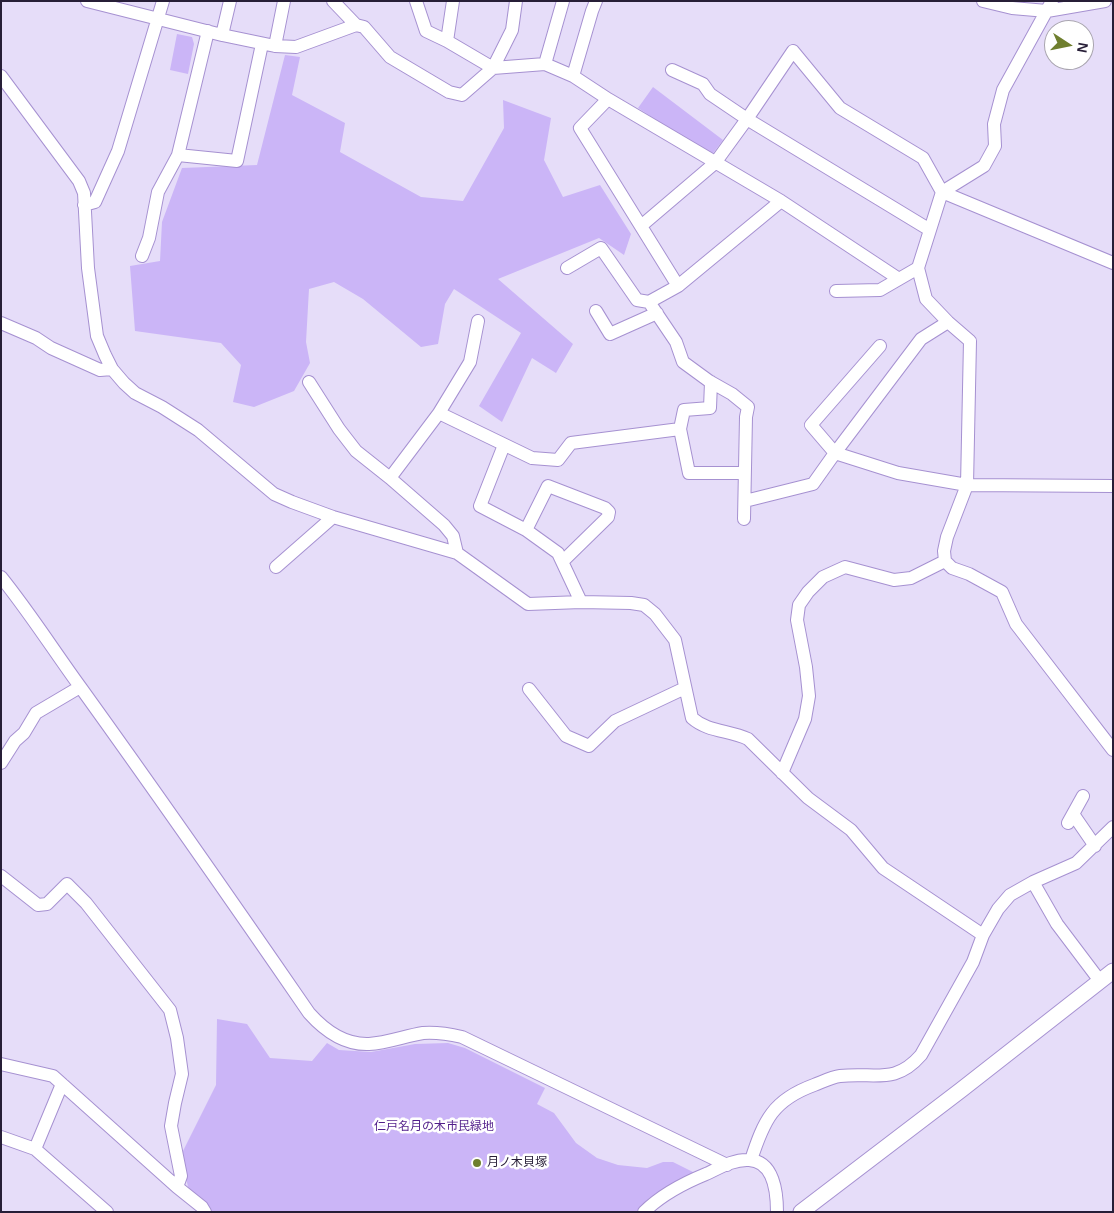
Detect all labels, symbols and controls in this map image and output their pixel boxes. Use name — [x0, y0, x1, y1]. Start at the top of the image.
north arrow — [1044, 20, 1094, 70]
text: N — [1074, 41, 1092, 54]
park label: 仁戸名月の木市民緑地 — [374, 1120, 494, 1134]
place label: 月ノ木貝塚 — [487, 1156, 547, 1170]
marker: 月ノ木貝塚 — [471, 1157, 483, 1169]

